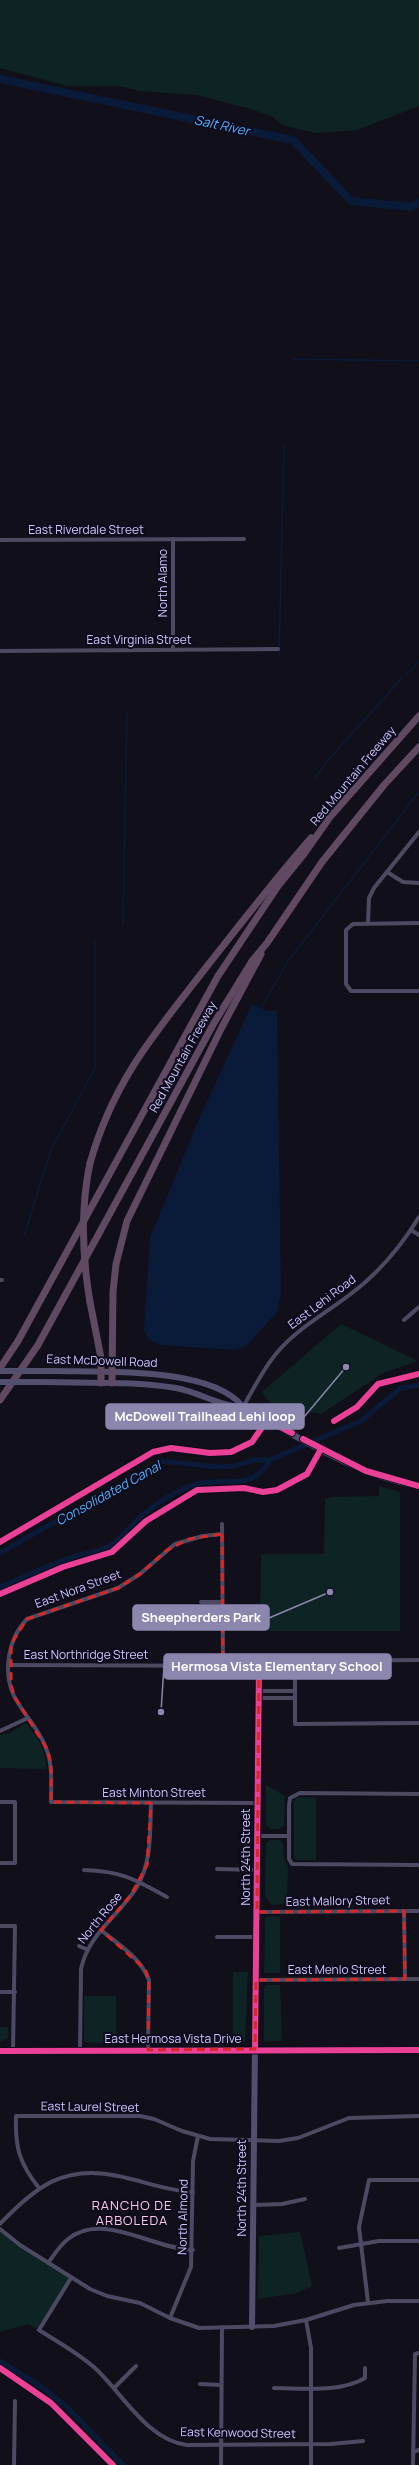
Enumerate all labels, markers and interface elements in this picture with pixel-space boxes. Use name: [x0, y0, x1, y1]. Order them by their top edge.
water label: Salt River: [193, 110, 253, 140]
street label: East Riverdale Street: [28, 521, 144, 538]
street label: North Alamo: [154, 549, 171, 617]
street label: East Virginia Street: [86, 631, 192, 648]
street label: Red Mountain Freeway: [306, 722, 400, 829]
street label: Red Mountain Freeway: [145, 997, 221, 1115]
street label: East Lehi Road: [284, 1270, 359, 1333]
street label: East McDowell Road: [46, 1350, 158, 1371]
callout: McDowell Trailhead Lehi loop: [106, 1404, 304, 1429]
text: McDowell Trailhead Lehi loop: [114, 1407, 296, 1425]
water label: Consolidated Canal: [52, 1456, 165, 1529]
street label: East Nora Street: [32, 1565, 124, 1612]
callout: Sheepherders Park: [133, 1605, 269, 1630]
text: Sheepherders Park: [141, 1608, 262, 1626]
street label: East Northridge Street: [24, 1646, 148, 1663]
callout: Hermosa Vista Elementary School: [164, 1654, 391, 1679]
text: Hermosa Vista Elementary School: [171, 1657, 383, 1675]
street label: East Minton Street: [102, 1784, 206, 1801]
street label: North 24th Street: [237, 1808, 254, 1906]
street label: North Rose: [74, 1888, 126, 1947]
street label: East Mallory Street: [286, 1891, 391, 1910]
street label: East Menlo Street: [288, 1961, 386, 1978]
street label: East Hermosa Vista Drive: [104, 2030, 242, 2047]
street label: East Laurel Street: [41, 2097, 140, 2116]
street label: North 24th Street: [233, 2139, 250, 2237]
street label: North Almond: [173, 2179, 192, 2255]
district label: RANCHO DE ARBOLEDA: [92, 2196, 172, 2229]
street label: East Kenwood Street: [180, 2423, 296, 2442]

